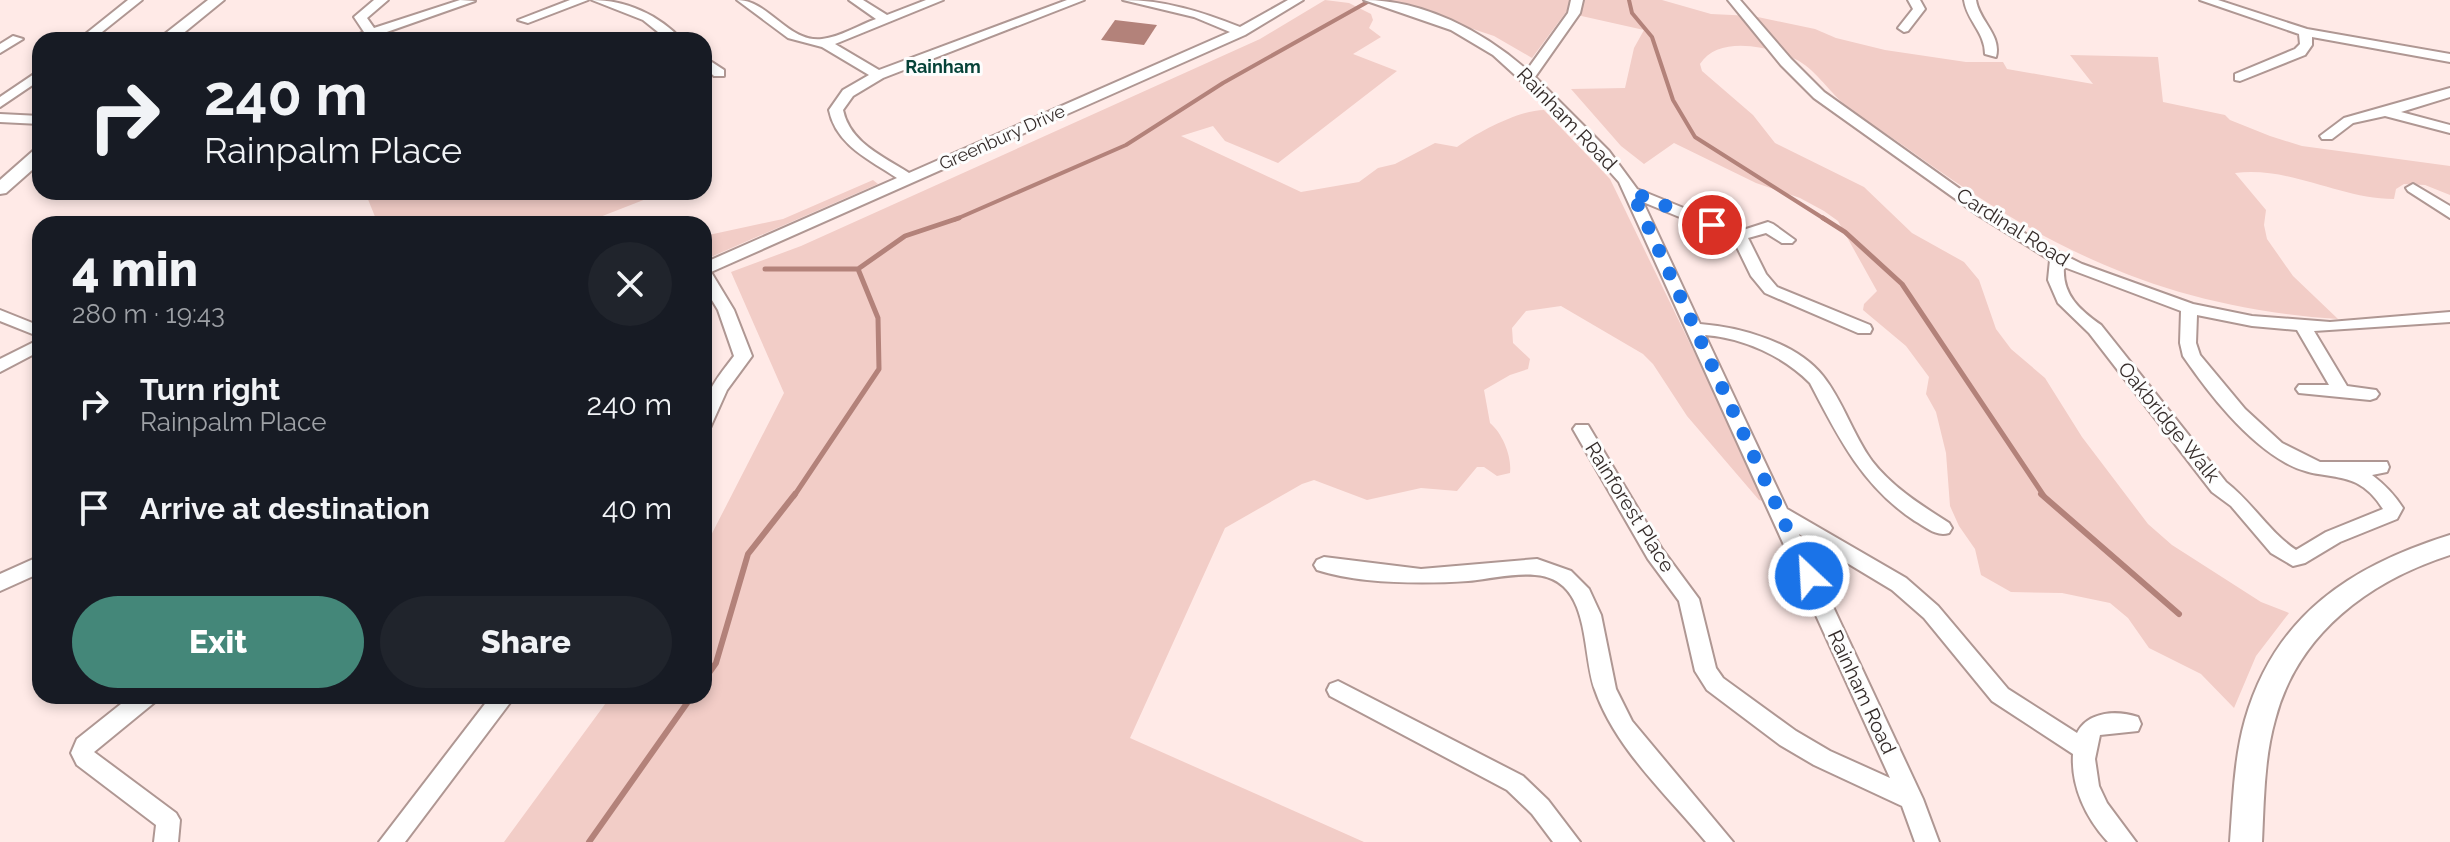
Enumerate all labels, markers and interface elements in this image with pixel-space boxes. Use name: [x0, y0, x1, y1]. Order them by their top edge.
district label: Rainham: [905, 56, 981, 77]
text: 240 m: [204, 62, 368, 128]
street label: Rainham Road: [1512, 63, 1622, 175]
icon: right: [72, 64, 176, 168]
street label: Greenbury Drive: [936, 100, 1069, 174]
text: Rainpalm Place: [204, 129, 462, 171]
street label: Cardinal Road: [1952, 183, 2074, 271]
pin: [1678, 191, 1746, 259]
icon: arrive: [1690, 203, 1734, 247]
text: 4 min: [72, 241, 198, 297]
button: close: [588, 242, 672, 326]
text: 280 m · 19:43: [72, 299, 225, 329]
street label: Oakbridge Walk: [2113, 357, 2225, 487]
text: Turn right: [140, 372, 280, 407]
icon: right: [72, 382, 116, 426]
text: 240 m: [586, 387, 672, 422]
text: Rainpalm Place: [140, 407, 326, 437]
street label: Rainforest Place: [1580, 437, 1680, 577]
icon: arrive: [72, 486, 116, 530]
text: Arrive at destination: [140, 491, 430, 526]
text: 40 m: [602, 491, 672, 526]
position arrow: [1767, 534, 1851, 618]
button: Exit: [72, 596, 364, 688]
button: Share: [380, 596, 672, 688]
street label: Rainham Road: [1823, 626, 1901, 758]

